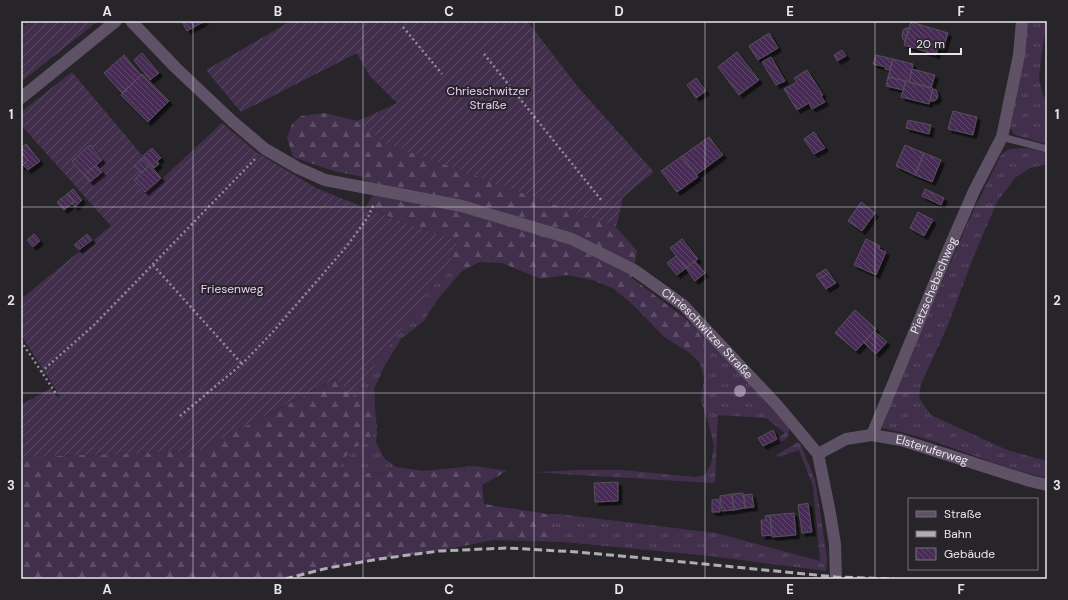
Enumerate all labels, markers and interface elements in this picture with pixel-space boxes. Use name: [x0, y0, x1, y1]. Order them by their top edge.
text: A: [102, 3, 112, 20]
text: B: [274, 3, 282, 20]
text: C: [444, 3, 454, 20]
text: D: [614, 3, 624, 20]
text: E: [786, 3, 794, 20]
text: F: [957, 3, 965, 20]
scale bar: [910, 30, 961, 56]
text: 20 m: [916, 36, 945, 52]
park label: Chrieschwitzer Straße: [447, 83, 530, 113]
text: 1: [9, 106, 13, 123]
text: 1: [1055, 106, 1059, 123]
street label: Pietzschebachweg: [907, 234, 961, 336]
park label: Friesenweg: [201, 281, 264, 297]
street label: Chrieschwitzer Straße: [658, 284, 757, 383]
text: 2: [7, 292, 15, 309]
text: 2: [1053, 292, 1061, 309]
street label: Elsteruferweg: [894, 431, 971, 469]
text: 3: [7, 477, 15, 494]
text: 3: [1053, 477, 1061, 494]
legend: [908, 498, 1038, 570]
text: Straße: [944, 506, 981, 522]
text: Bahn: [944, 526, 972, 542]
text: Gebäude: [944, 546, 995, 562]
text: A: [102, 581, 112, 598]
text: B: [274, 581, 282, 598]
text: C: [444, 581, 454, 598]
text: D: [614, 581, 624, 598]
text: E: [786, 581, 794, 598]
text: F: [957, 581, 965, 598]

